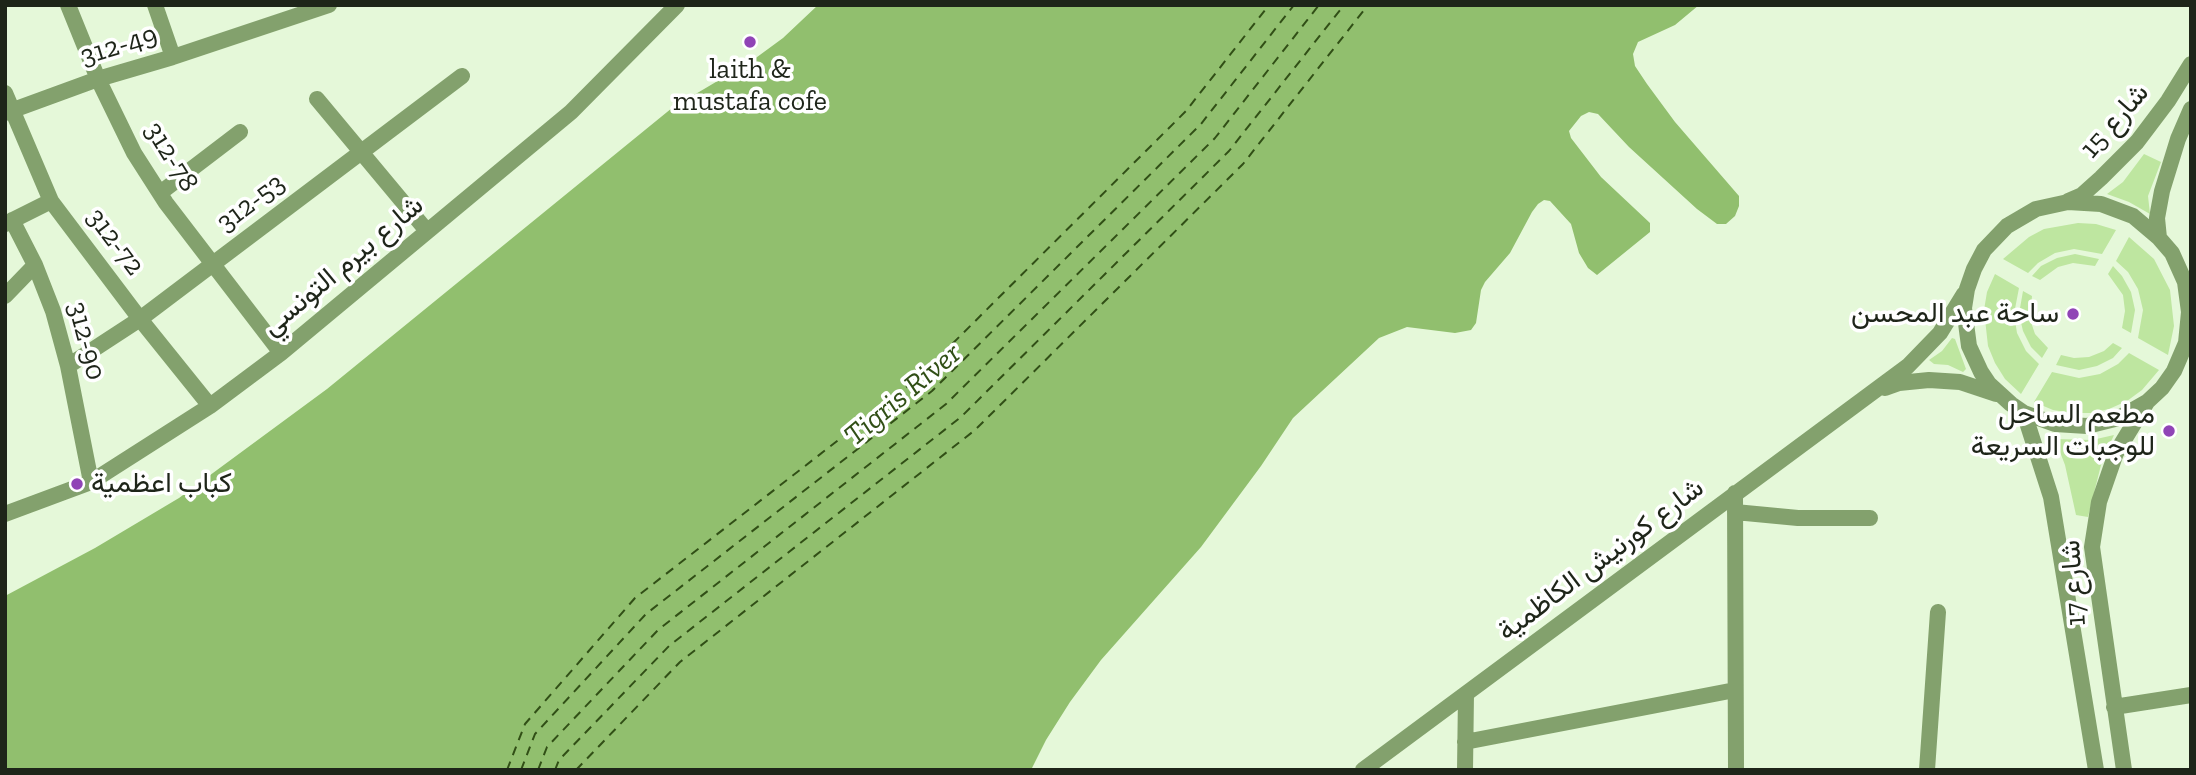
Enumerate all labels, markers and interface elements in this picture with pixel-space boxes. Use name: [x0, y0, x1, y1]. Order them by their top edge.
street label: 312-49: [77, 18, 161, 74]
marker: laith & mustafa cofe: [742, 34, 758, 50]
place label: laith & mustafa cofe: [673, 53, 827, 119]
street label: شارع 15: [2074, 77, 2156, 165]
street label: 312-78: [137, 116, 205, 198]
street label: 312-53: [210, 167, 292, 239]
street label: شارع بيرم التونسي: [255, 189, 431, 343]
street label: 312-72: [79, 202, 151, 282]
place label: ساحة عبد المحسن: [1851, 297, 2059, 331]
street label: 312-90: [59, 298, 113, 384]
marker: ساحة عبد المحسن: [2065, 306, 2081, 322]
water label: Tigris River: [837, 336, 969, 454]
place label: مطعم الساحل للوجبات السريعة: [1971, 398, 2155, 464]
marker: مطعم الساحل للوجبات السريعة: [2161, 423, 2177, 439]
place label: كباب اعظمية: [91, 467, 232, 501]
street label: شارع كورنيش الكاظمية: [1491, 472, 1711, 648]
marker: كباب اعظمية: [69, 476, 85, 492]
street label: شارع 17: [2054, 539, 2094, 627]

